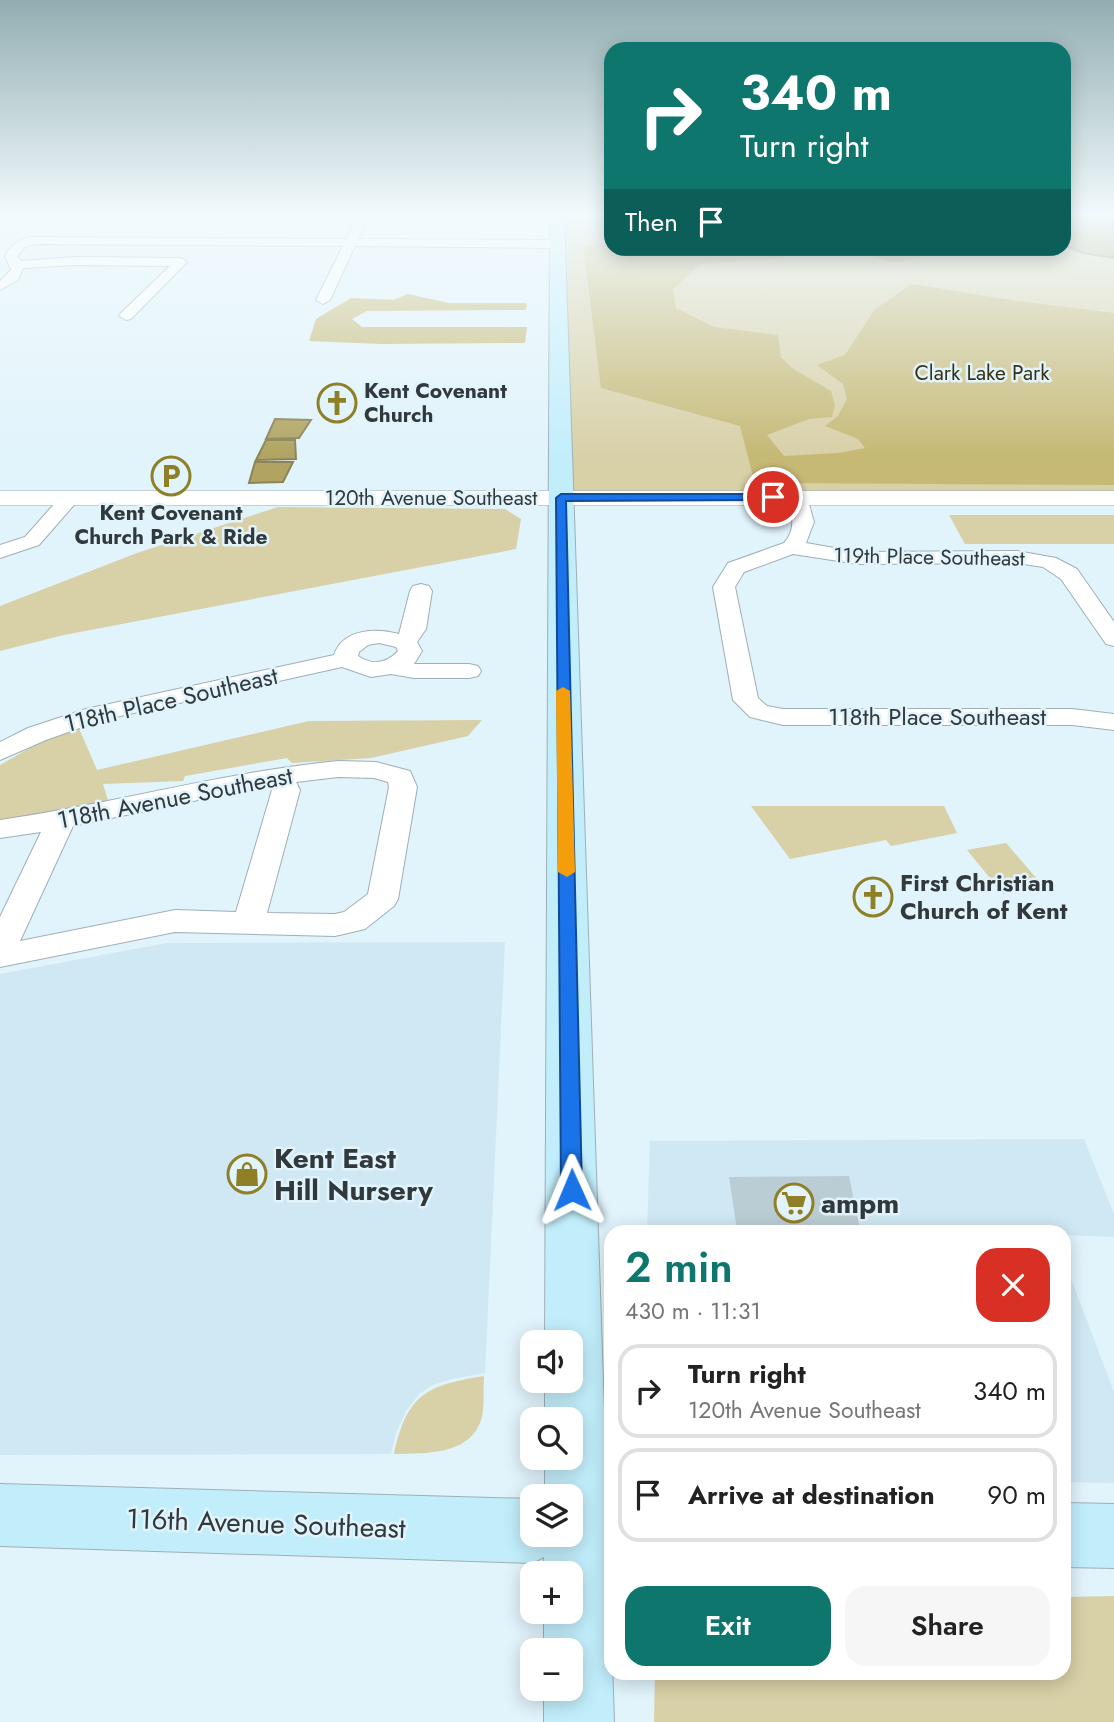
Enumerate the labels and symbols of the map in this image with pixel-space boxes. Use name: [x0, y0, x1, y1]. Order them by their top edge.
park label: Clark Lake Park: [914, 358, 1050, 388]
place label: Kent Covenant Church: [364, 376, 507, 430]
church icon: Kent Covenant Church: [316, 382, 358, 424]
parking icon: Kent Covenant Church Park & Ride: [150, 455, 192, 497]
pin: [743, 467, 803, 527]
street label: 120th Avenue Southeast: [325, 483, 537, 513]
place label: Kent Covenant Church Park & Ride: [75, 498, 267, 552]
street label: 119th Place Southeast: [833, 540, 1025, 574]
street label: 118th Place Southeast: [61, 658, 281, 741]
street label: 118th Place Southeast: [828, 699, 1046, 734]
street label: 118th Avenue Southeast: [54, 758, 296, 837]
place label: First Christian Church of Kent: [900, 865, 1068, 928]
church icon: First Christian Church of Kent: [852, 876, 894, 918]
place label: Kent East Hill Nursery: [274, 1138, 433, 1211]
shop icon: Kent East Hill Nursery: [226, 1153, 268, 1195]
position arrow: [535, 1153, 609, 1227]
supermarket icon: ampm: [773, 1182, 815, 1224]
place label: ampm: [821, 1183, 899, 1224]
street label: 116th Avenue Southeast: [126, 1498, 407, 1549]

